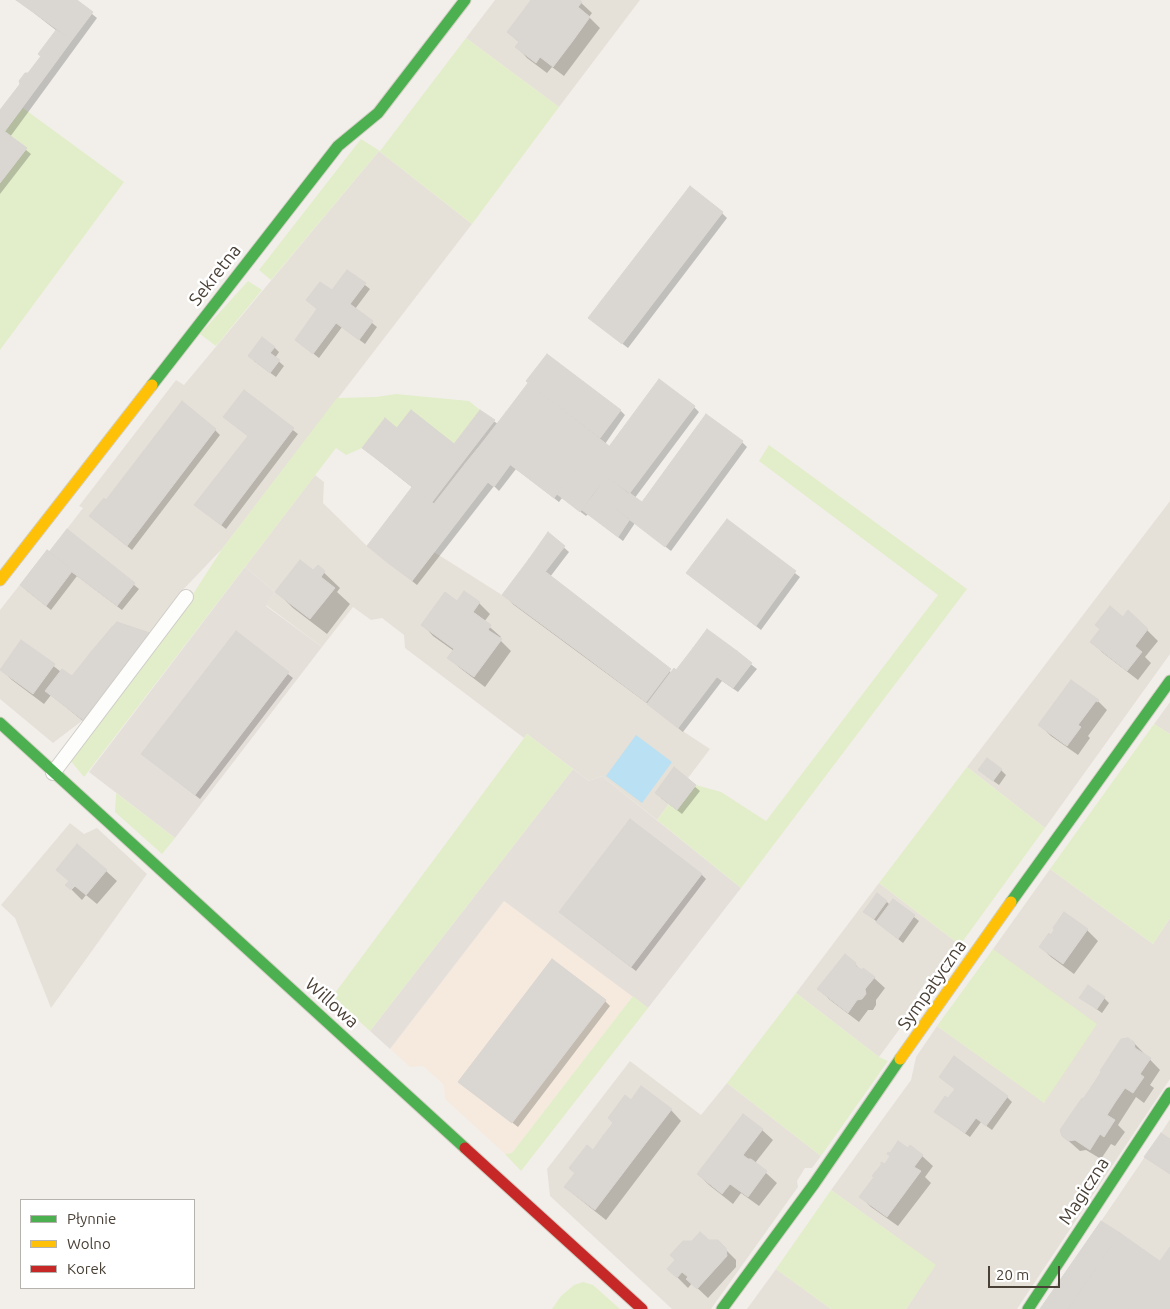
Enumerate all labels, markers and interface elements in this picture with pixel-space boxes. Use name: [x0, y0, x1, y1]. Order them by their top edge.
street label: Sekretna: [184, 240, 246, 310]
street label: Sympatyczna: [893, 936, 971, 1034]
street label: Willowa: [301, 973, 363, 1033]
street label: Magiczna: [1054, 1153, 1114, 1229]
legend: [20, 1199, 195, 1289]
text: Płynnie: [67, 1210, 116, 1227]
text: Wolno: [67, 1235, 111, 1252]
scale bar: [990, 1256, 1062, 1288]
text: Korek: [67, 1260, 106, 1277]
text: 20 m: [996, 1266, 1029, 1283]

